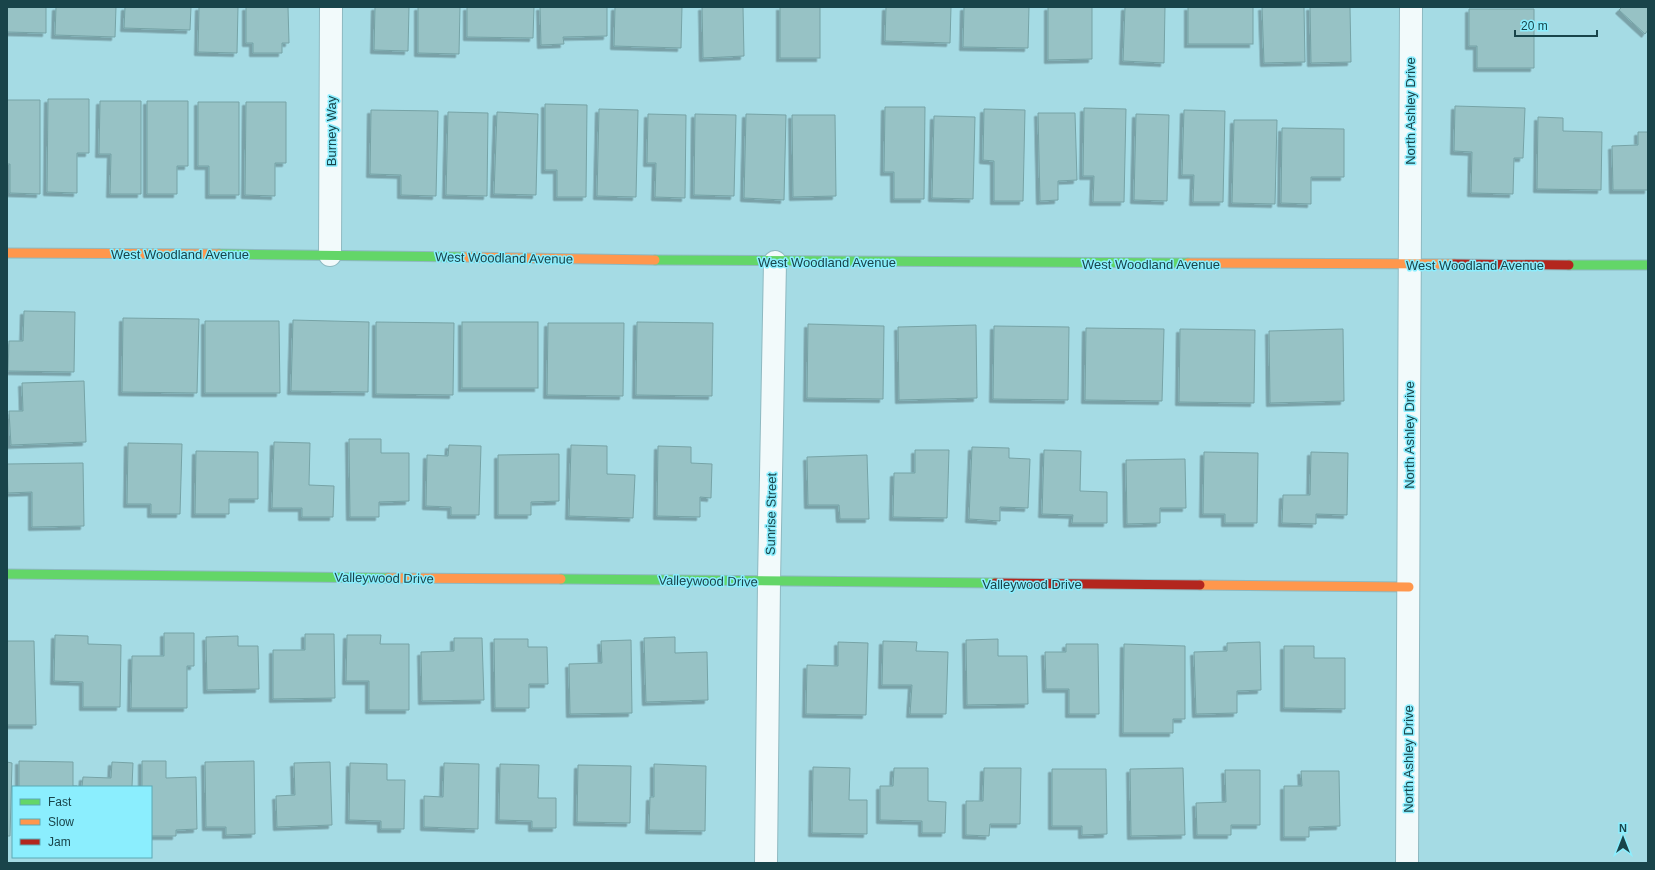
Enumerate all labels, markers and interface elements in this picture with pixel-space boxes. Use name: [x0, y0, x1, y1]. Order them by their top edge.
scale bar: [1515, 12, 1597, 38]
text: 20 m: [1521, 19, 1548, 33]
street label: North Ashley Drive: [1403, 57, 1418, 165]
street label: Burney Way: [324, 95, 339, 166]
street label: West Woodland Avenue: [111, 247, 249, 262]
street label: West Woodland Avenue: [435, 249, 573, 267]
street label: West Woodland Avenue: [758, 255, 896, 270]
street label: West Woodland Avenue: [1082, 257, 1220, 272]
street label: West Woodland Avenue: [1406, 258, 1544, 273]
street label: North Ashley Drive: [1402, 381, 1417, 489]
street label: Sunrise Street: [763, 472, 779, 555]
street label: Valleywood Drive: [334, 570, 434, 586]
street label: Valleywood Drive: [658, 573, 758, 589]
street label: Valleywood Drive: [982, 577, 1082, 592]
street label: North Ashley Drive: [1401, 705, 1416, 813]
legend: [12, 786, 152, 858]
text: Fast: [48, 795, 72, 809]
text: Slow: [48, 815, 74, 829]
north arrow: [1603, 818, 1643, 858]
text: N: [1619, 822, 1627, 834]
text: Jam: [48, 835, 71, 849]

